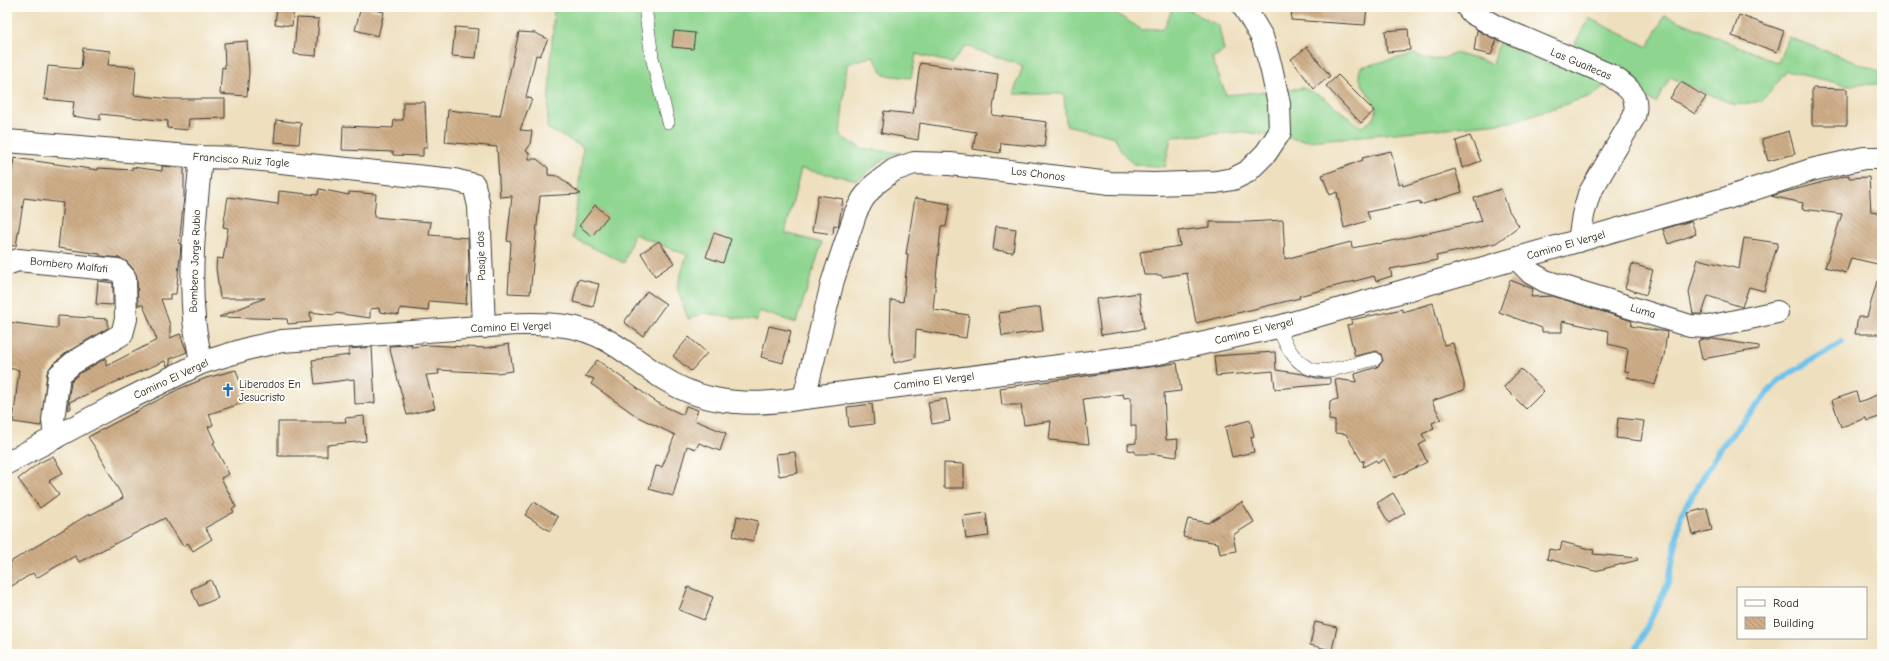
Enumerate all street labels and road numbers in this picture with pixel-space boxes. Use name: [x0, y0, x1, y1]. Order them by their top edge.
street label: Las Guaitecas: [1549, 45, 1614, 83]
street label: Francisco Ruiz Tagle: [192, 150, 290, 170]
street label: Los Chonos: [1010, 164, 1066, 184]
street label: Bombero Jorge Rubio: [187, 209, 203, 313]
street label: Camino El Vergel: [1525, 228, 1607, 262]
street label: Pasaje dos: [474, 231, 488, 281]
street label: Bombero Malfati: [29, 254, 109, 276]
street label: Luma: [1629, 301, 1657, 321]
street label: Camino El Vergel: [1213, 315, 1295, 347]
street label: Camino El Vergel: [470, 319, 552, 335]
street label: Camino El Vergel: [132, 356, 210, 402]
street label: Camino El Vergel: [893, 370, 975, 392]

